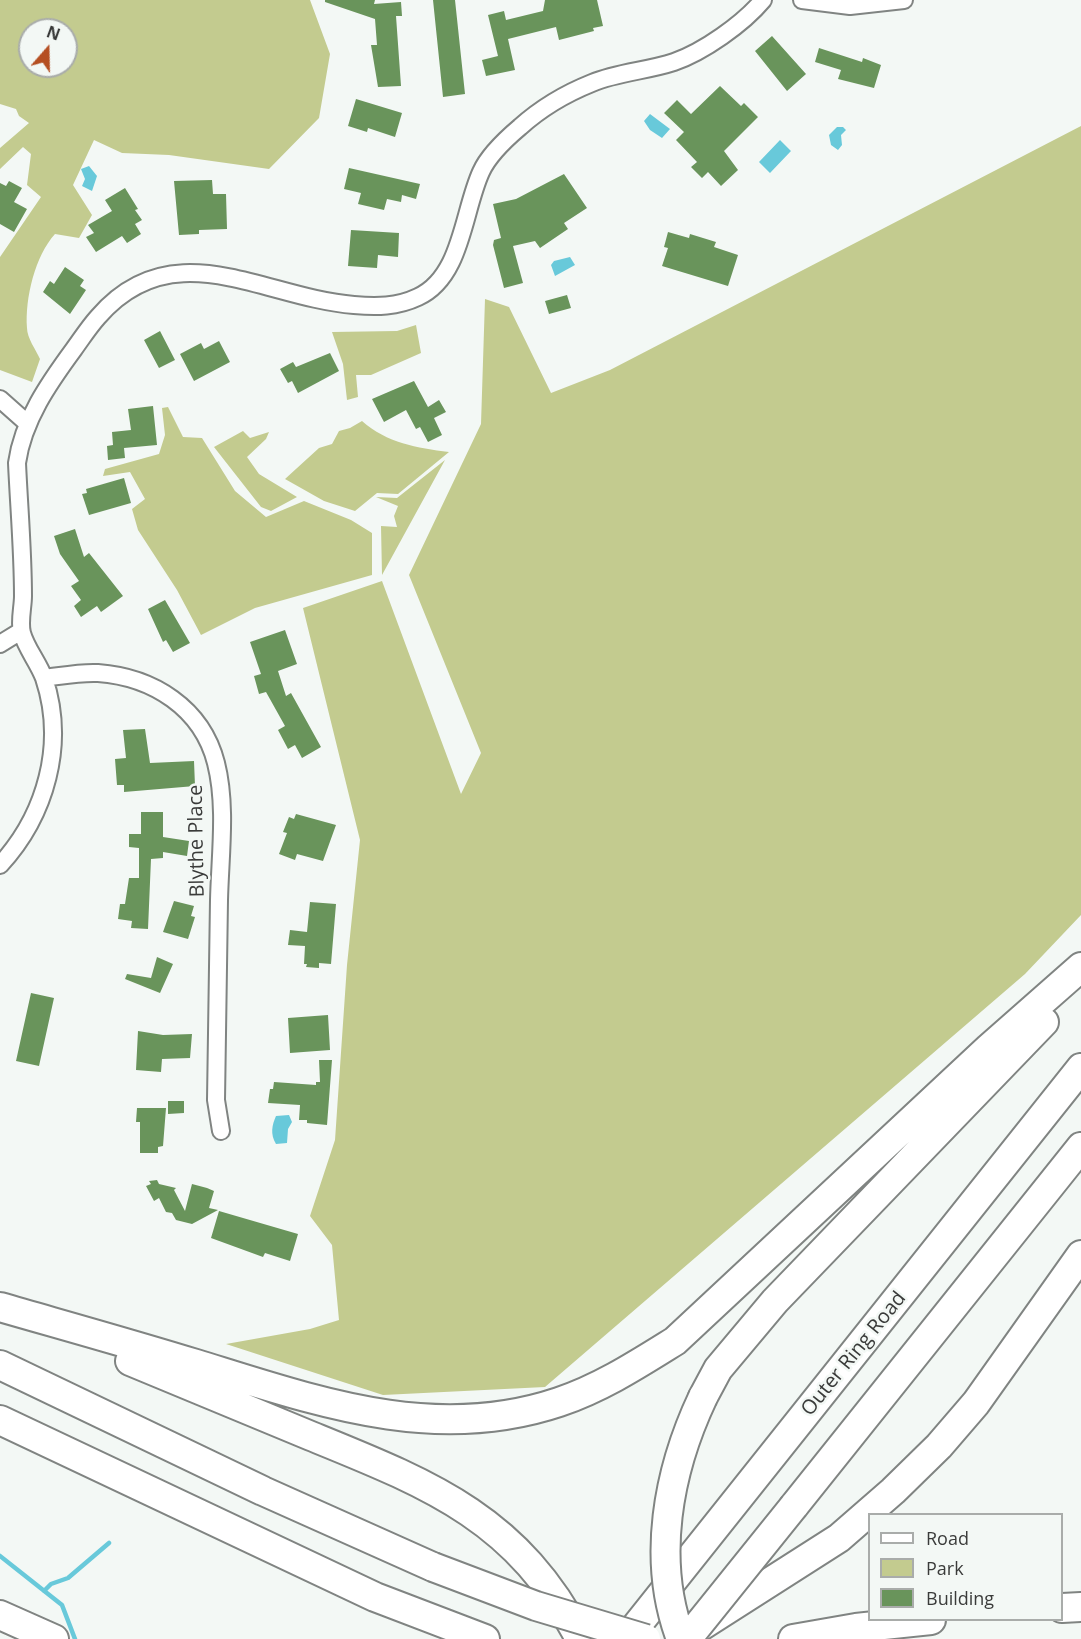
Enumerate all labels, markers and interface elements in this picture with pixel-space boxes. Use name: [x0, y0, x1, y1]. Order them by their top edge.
north arrow: [18, 18, 78, 78]
text: N: [44, 20, 63, 46]
street label: Blythe Place: [184, 784, 210, 898]
street label: Outer Ring Road: [797, 1287, 911, 1421]
legend: [868, 1513, 1063, 1621]
text: Road: [926, 1526, 969, 1550]
text: Park: [926, 1556, 964, 1580]
text: Building: [926, 1586, 994, 1610]

